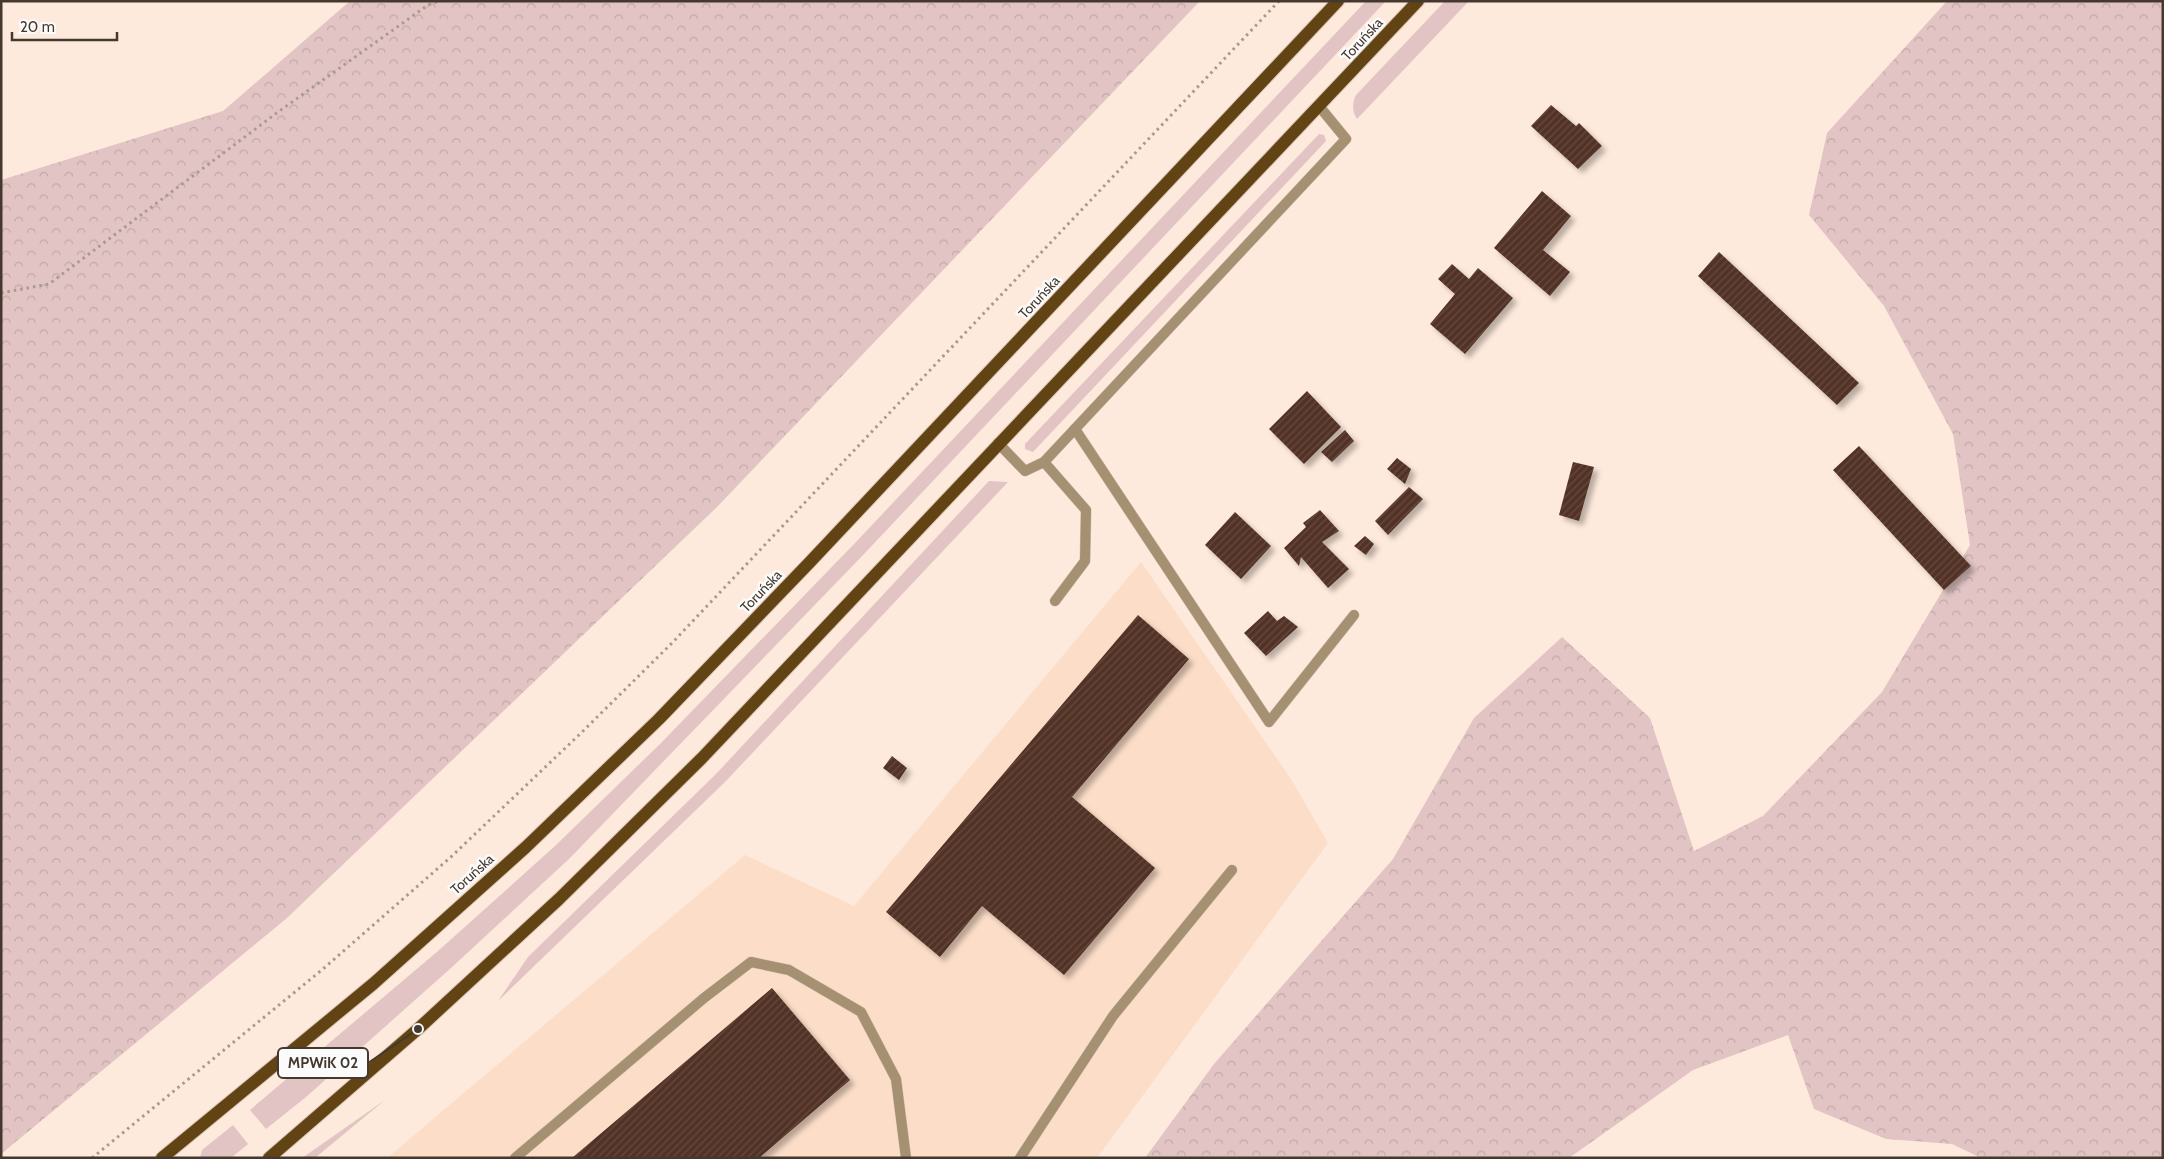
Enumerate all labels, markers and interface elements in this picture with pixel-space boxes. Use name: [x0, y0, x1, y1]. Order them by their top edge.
scale bar: [12, 10, 118, 42]
street label: Toruńska: [1338, 14, 1387, 64]
text: 20 m: [20, 18, 55, 36]
street label: Toruńska: [1015, 272, 1064, 322]
street label: Toruńska: [736, 566, 786, 616]
street label: Toruńska: [447, 850, 498, 898]
callout: MPWiK 02: [278, 1048, 368, 1078]
text: MPWiK 02: [288, 1054, 358, 1072]

